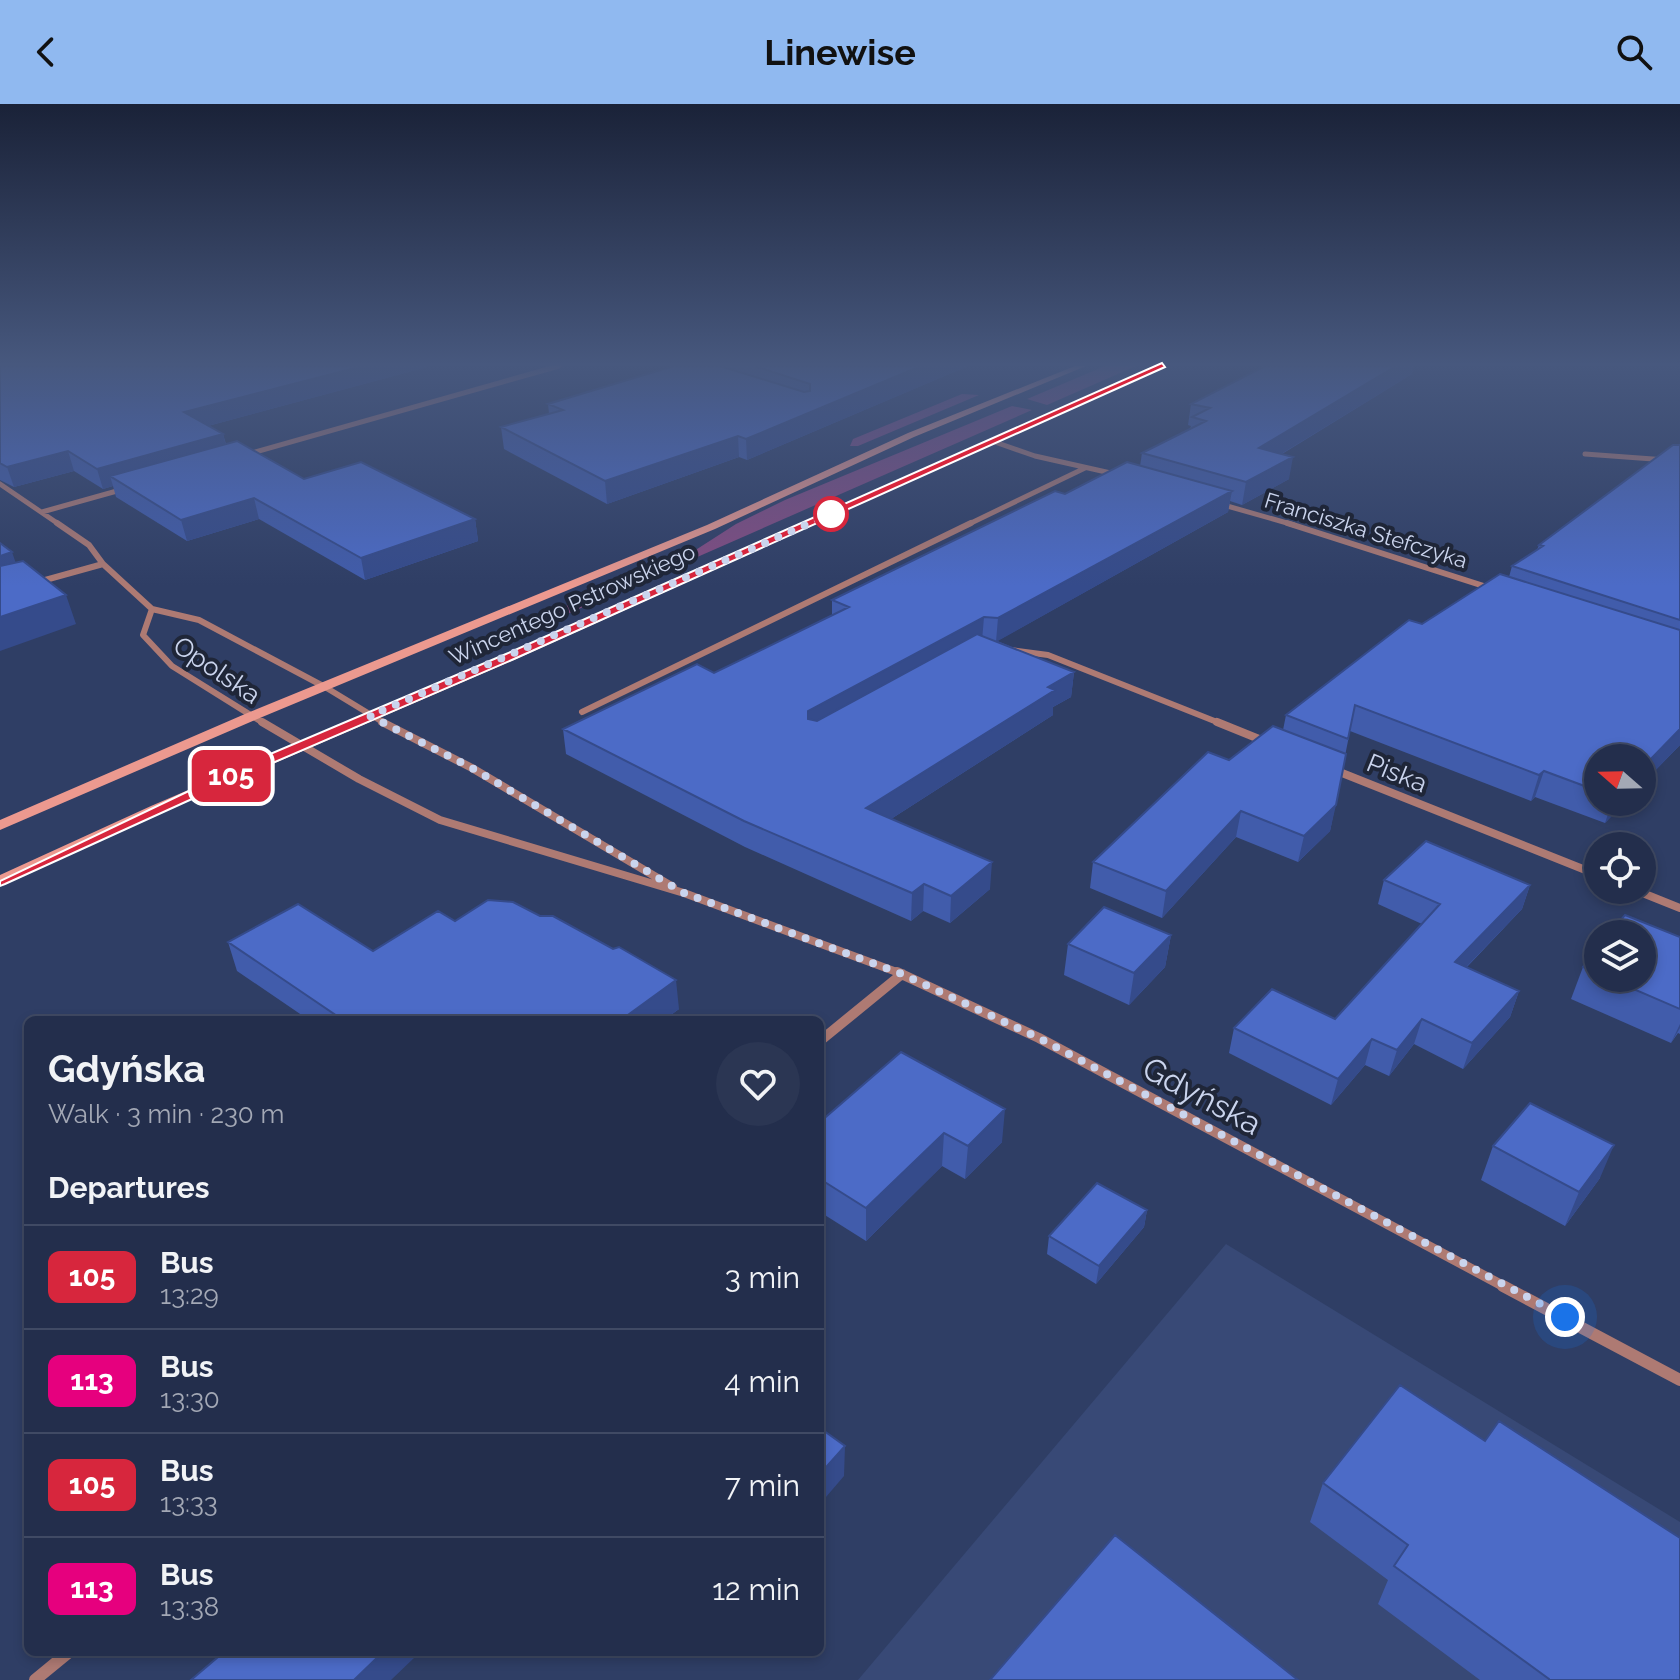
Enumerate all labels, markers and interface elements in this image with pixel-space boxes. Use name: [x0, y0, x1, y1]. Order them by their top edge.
icon: back: [24, 30, 68, 74]
icon: search: [1612, 30, 1656, 74]
text: Linewise: [764, 31, 916, 73]
street label: Franciszka Stefczyka: [1261, 487, 1471, 573]
unlabelled marker: [814, 497, 848, 531]
street label: Wincentego Pstrowskiego: [445, 538, 699, 670]
street label: Opolska: [168, 630, 266, 710]
north arrow: [1584, 744, 1656, 816]
map controls: [1584, 744, 1656, 992]
street label: Piska: [1363, 747, 1431, 799]
line badge: 105: [185, 750, 277, 802]
text: 105: [208, 759, 254, 792]
button: locate: [1584, 832, 1656, 904]
button: layers: [1584, 920, 1656, 992]
button: heart: [716, 1042, 800, 1126]
text: Gdyńska: [48, 1046, 205, 1091]
street label: Gdyńska: [1137, 1049, 1268, 1142]
text: Walk · 3 min · 230 m: [48, 1099, 284, 1129]
text: Departures: [48, 1170, 210, 1205]
text: Bus: [160, 1245, 214, 1280]
text: 105: [69, 1260, 115, 1293]
text: 3 min: [725, 1260, 800, 1295]
text: 13:29: [160, 1280, 219, 1310]
your location: [1545, 1297, 1585, 1337]
text: Bus: [160, 1349, 214, 1384]
text: 113: [70, 1364, 114, 1397]
text: 4 min: [724, 1364, 800, 1399]
text: 13:30: [160, 1384, 220, 1414]
text: Bus: [160, 1453, 214, 1488]
text: 105: [69, 1468, 115, 1501]
text: 7 min: [725, 1468, 800, 1503]
text: 13:33: [160, 1488, 218, 1518]
text: Bus: [160, 1557, 214, 1592]
text: 113: [70, 1572, 114, 1605]
text: 12 min: [712, 1572, 800, 1607]
text: 13:38: [160, 1592, 219, 1622]

